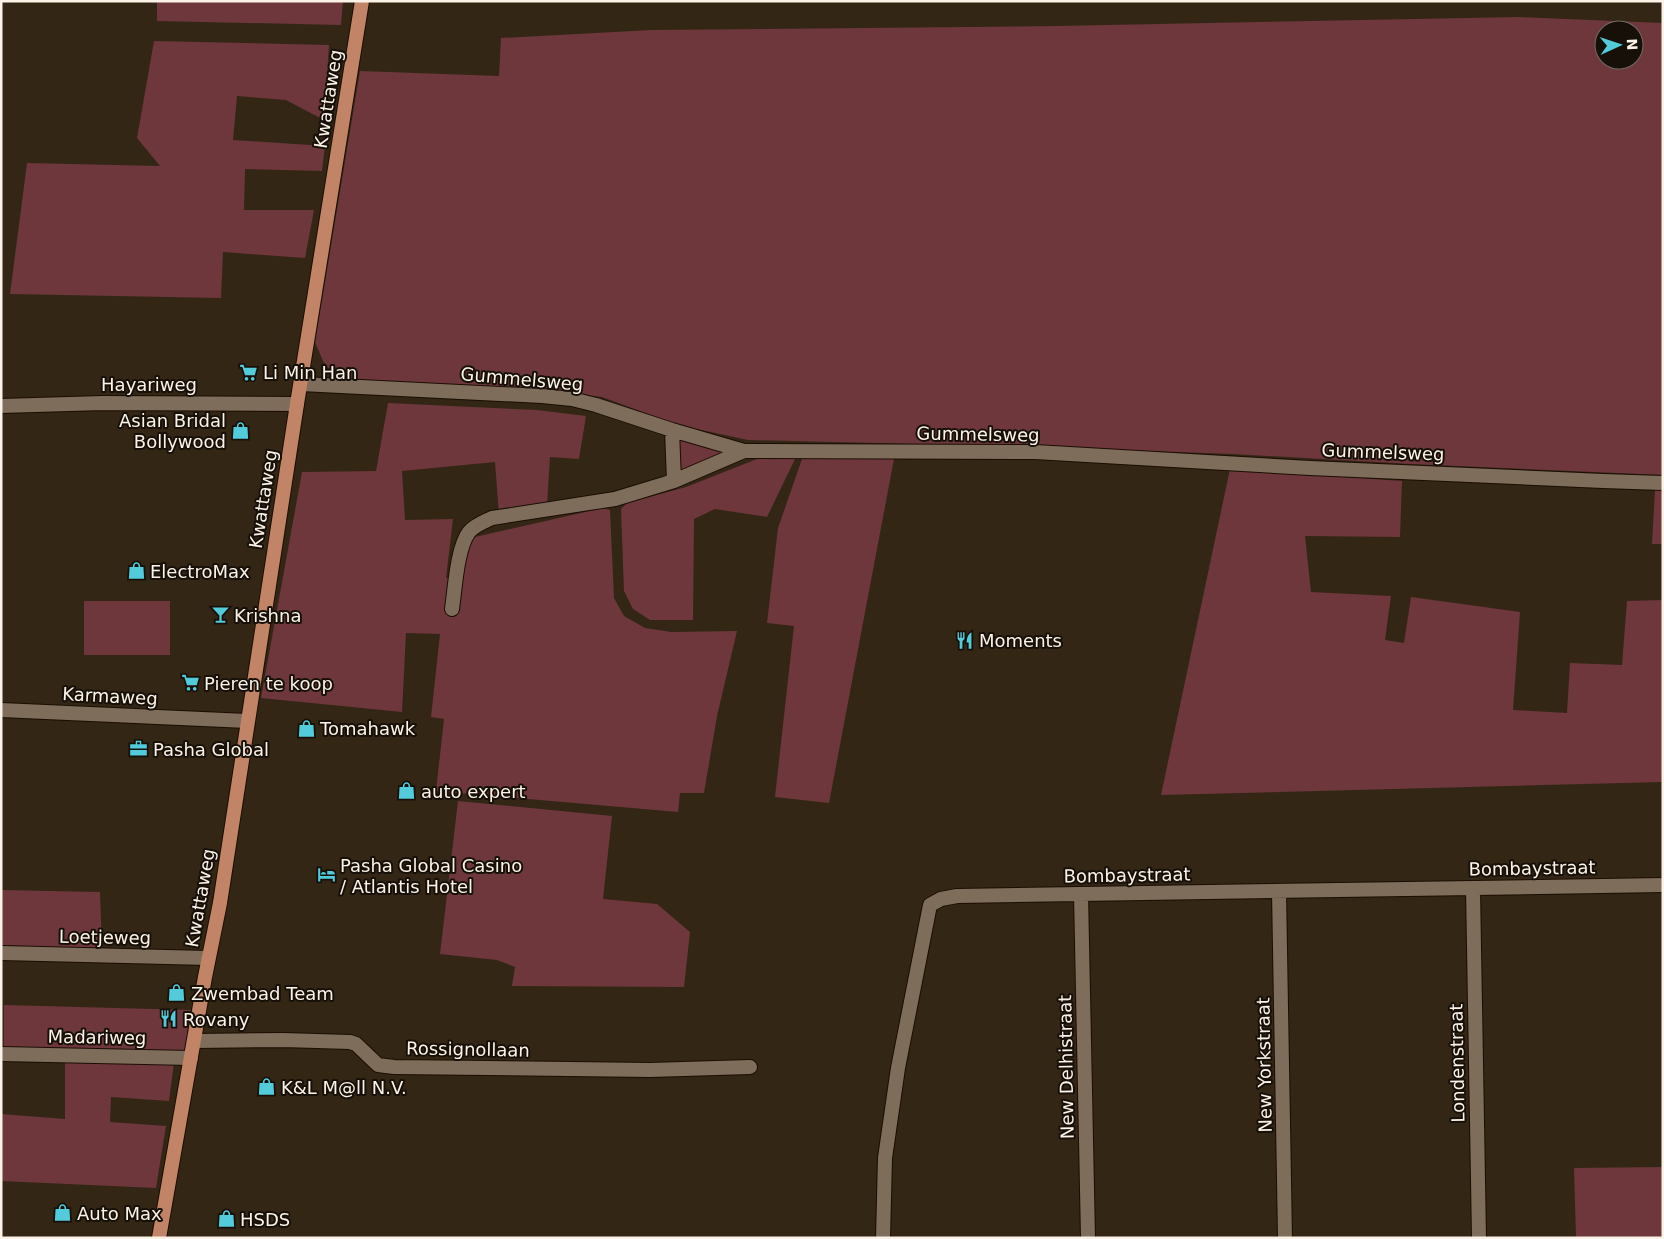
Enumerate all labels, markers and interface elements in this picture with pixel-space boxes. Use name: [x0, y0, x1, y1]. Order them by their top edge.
north arrow: [1594, 20, 1644, 70]
text: N: [1624, 38, 1640, 51]
street label: Kwattaweg: [310, 48, 346, 150]
supermarket icon: Li Min Han: [239, 362, 259, 382]
place label: Li Min Han: [263, 362, 357, 383]
street label: Gummelsweg: [460, 363, 584, 395]
street label: Hayariweg: [101, 374, 197, 395]
place label: Asian Bridal Bollywood: [119, 410, 226, 452]
shop icon: Asian Bridal Bollywood: [230, 420, 250, 440]
street label: Gummelsweg: [916, 422, 1040, 446]
street label: Gummelsweg: [1321, 439, 1445, 465]
street label: Kwattaweg: [245, 448, 281, 550]
shop icon: ElectroMax: [126, 561, 146, 581]
place label: ElectroMax: [150, 561, 250, 582]
bar icon: Krishna: [210, 605, 230, 625]
place label: Krishna: [234, 605, 301, 626]
restaurant icon: Moments: [955, 630, 975, 650]
place label: Moments: [979, 630, 1062, 651]
supermarket icon: Pieren te koop: [180, 673, 200, 693]
place label: Pieren te koop: [204, 673, 333, 694]
street label: Karmaweg: [62, 683, 158, 709]
shop icon: Tomahawk: [296, 718, 316, 738]
place label: Tomahawk: [319, 718, 416, 739]
office icon: Pasha Global: [129, 739, 149, 759]
place label: Pasha Global: [153, 739, 269, 760]
shop icon: auto expert: [397, 781, 417, 801]
place label: auto expert: [421, 781, 526, 802]
street label: Kwattaweg: [181, 847, 219, 949]
place label: Pasha Global Casino / Atlantis Hotel: [340, 855, 522, 897]
street label: Bombaystraat: [1468, 856, 1596, 880]
street label: Bombaystraat: [1063, 863, 1191, 887]
hotel icon: Pasha Global Casino / Atlantis Hotel: [316, 865, 336, 885]
street label: Loetjeweg: [59, 926, 151, 948]
shop icon: Zwembad Team: [167, 983, 187, 1003]
place label: Zwembad Team: [191, 983, 334, 1004]
street label: New Delhistraat: [1054, 995, 1078, 1139]
street label: New Yorkstraat: [1252, 997, 1276, 1133]
street label: Londenstraat: [1445, 1003, 1469, 1123]
restaurant icon: Rovany: [159, 1009, 179, 1029]
place label: Rovany: [183, 1009, 250, 1030]
street label: Madariweg: [48, 1026, 146, 1048]
street label: Rossignollaan: [406, 1037, 530, 1061]
shop icon: K&L M@ll N.V.: [257, 1077, 277, 1097]
place label: K&L M@ll N.V.: [281, 1077, 407, 1098]
shop icon: Auto Max: [53, 1203, 73, 1223]
place label: Auto Max: [77, 1203, 162, 1224]
shop icon: HSDS: [216, 1209, 236, 1229]
place label: HSDS: [240, 1209, 290, 1230]

